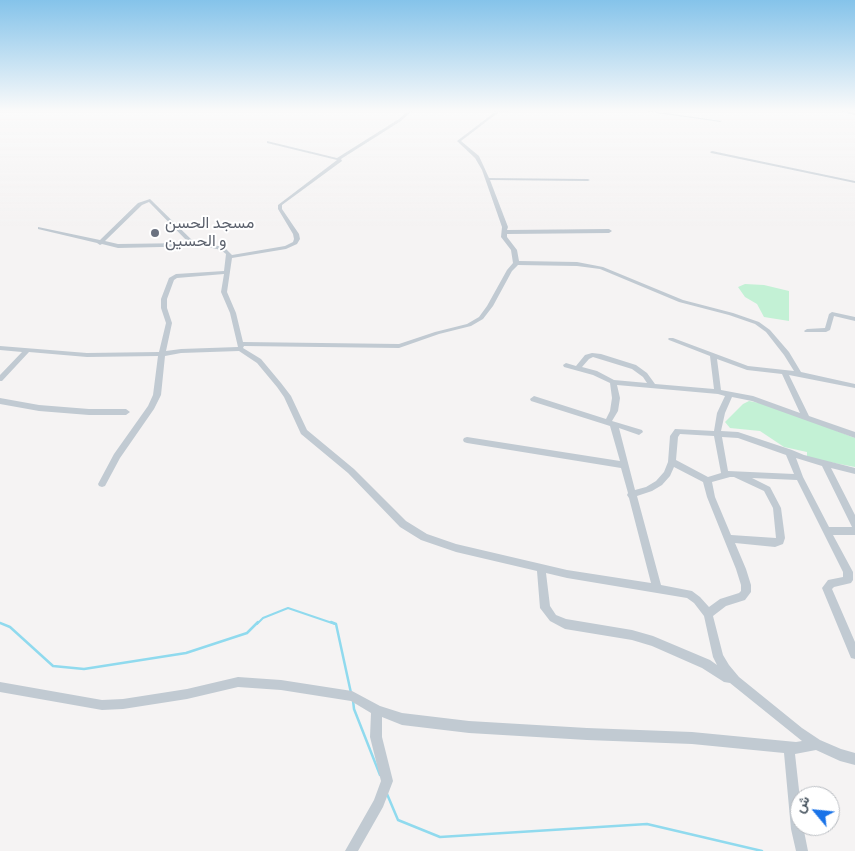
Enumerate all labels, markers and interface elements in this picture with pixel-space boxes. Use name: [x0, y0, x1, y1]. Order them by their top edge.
place label: مسجد الحسن و الحسين: [165, 214, 254, 252]
marker: مسجد الحسن و الحسين: [149, 227, 161, 239]
north arrow: [790, 786, 840, 836]
text: ش: [791, 793, 814, 816]

